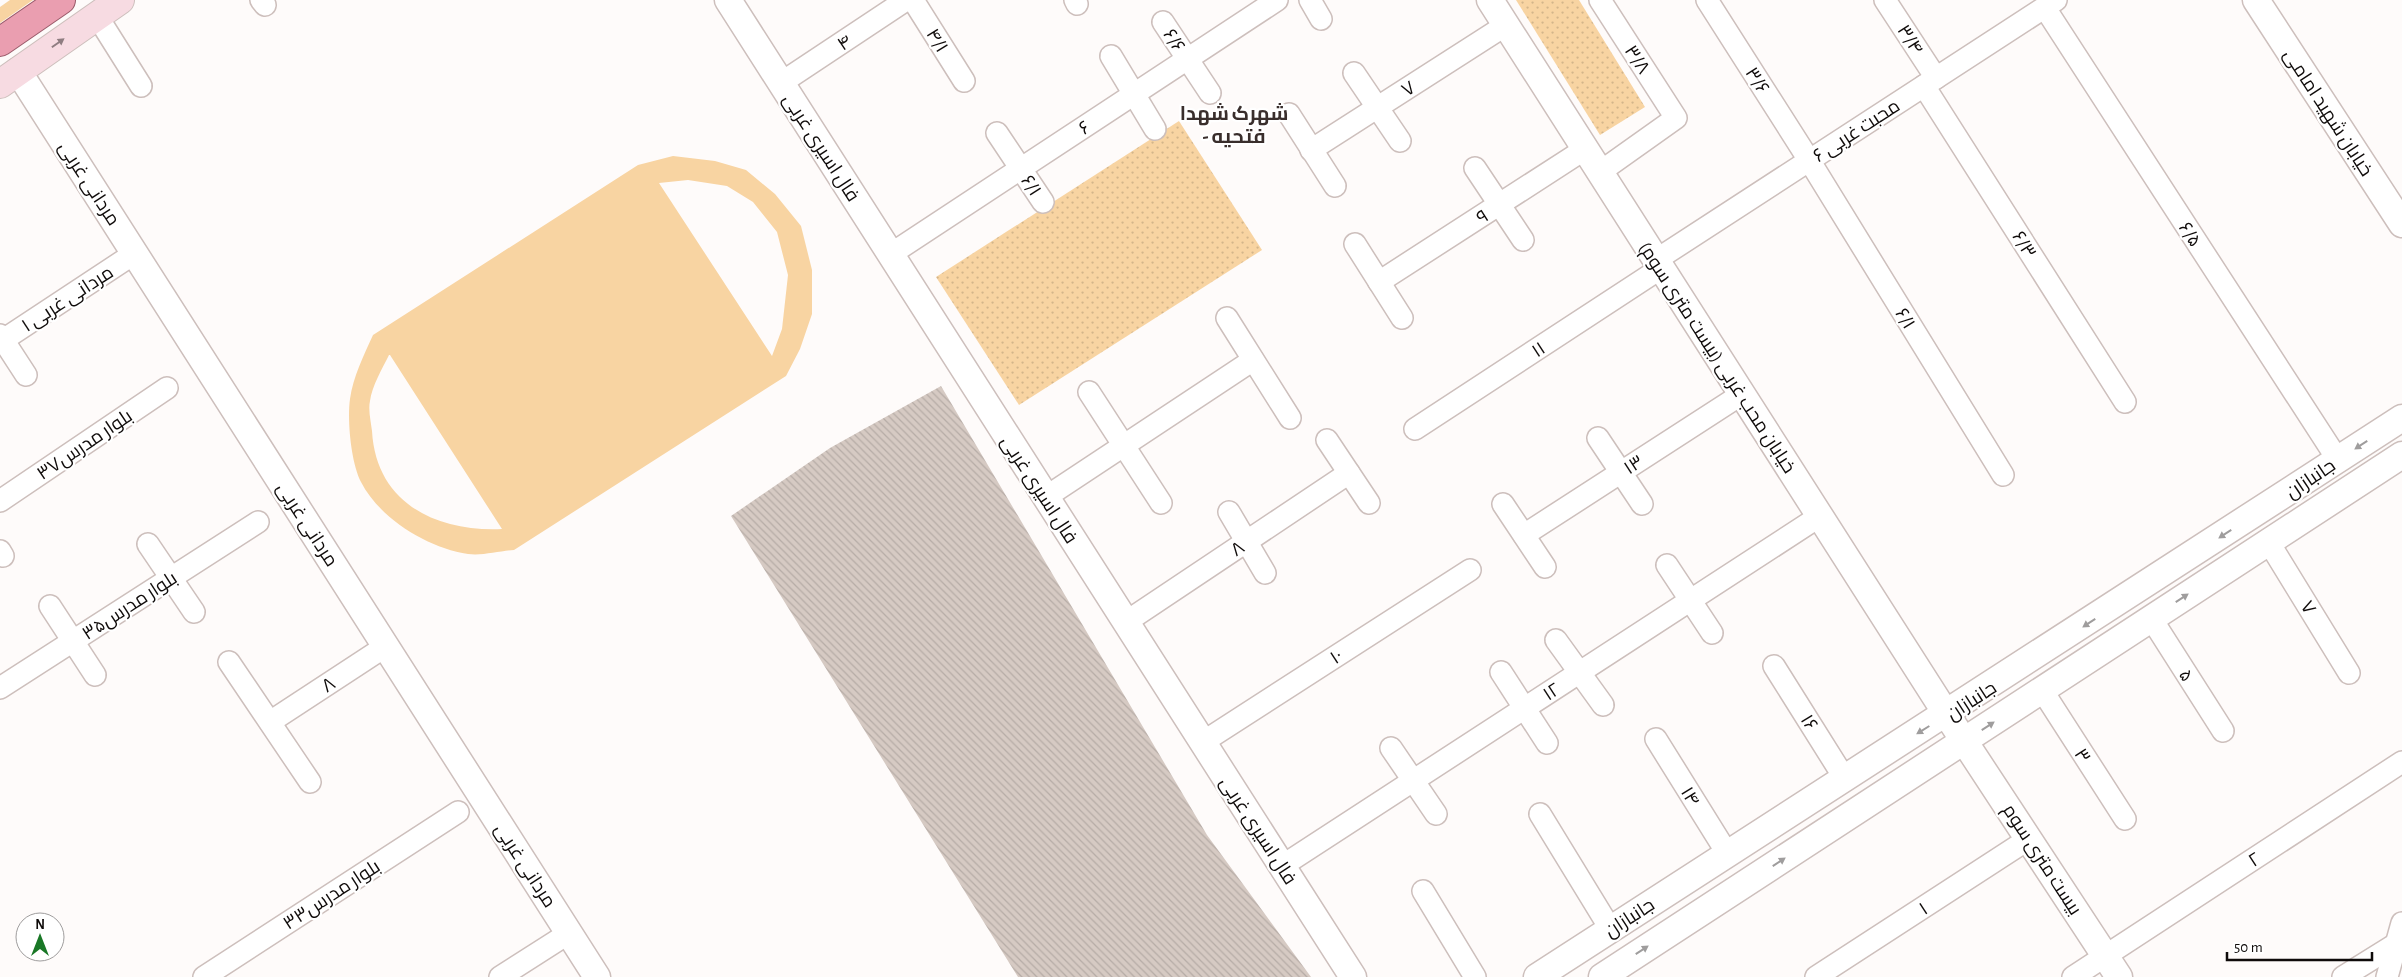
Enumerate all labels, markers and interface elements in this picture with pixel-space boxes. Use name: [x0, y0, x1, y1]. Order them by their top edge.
street label: ۳/۴: [1893, 22, 1926, 58]
street label: ۴/۱: [922, 26, 951, 56]
street label: ۶/۶: [1159, 26, 1188, 56]
street label: ۴: [834, 32, 855, 55]
one-way arrow: [51, 38, 65, 48]
street label: ۳/۸: [1621, 42, 1653, 78]
street label: خیابان شهید امامی: [2279, 45, 2377, 180]
street label: ۳/۶: [1741, 64, 1772, 97]
street label: ۷: [1399, 78, 1419, 100]
street label: فال اسیری غربی: [778, 91, 862, 206]
street label: محبت غربی ۶: [1810, 96, 1904, 167]
district label: شهرک شهدا - فتحیه: [1180, 103, 1288, 148]
street label: ۶: [1076, 118, 1094, 139]
street label: مردانی غربی: [54, 138, 123, 230]
street label: ۶/۱: [1017, 172, 1044, 200]
street label: ۹: [1474, 207, 1492, 228]
street label: ۶/۵: [2175, 219, 2204, 250]
street label: ۶/۳: [2008, 228, 2039, 261]
street label: خیابان محب غربی (بیست متری سوم): [1632, 239, 1799, 479]
street label: مردانی غربی ۱: [19, 263, 118, 337]
street label: ۶/۱: [1891, 305, 1918, 332]
street label: ۱۱: [1529, 339, 1549, 361]
street label: بلوار مدرس۳۷: [34, 407, 136, 485]
street label: فال اسیری غربی: [996, 433, 1080, 548]
one-way arrow: [2354, 440, 2368, 449]
street label: ۱۳: [1621, 452, 1647, 478]
street label: جانبازان: [2283, 456, 2340, 503]
street label: مردانی غربی: [272, 479, 341, 571]
one-way arrow: [2219, 529, 2232, 539]
street label: ۸: [1228, 538, 1248, 560]
street label: بلوار مدرس۳۵: [79, 569, 181, 645]
one-way arrow: [2176, 593, 2189, 602]
street label: ۷: [2297, 598, 2319, 618]
one-way arrow: [2082, 618, 2096, 627]
street label: ۱۰: [1327, 646, 1346, 668]
street label: ۵: [2175, 666, 2197, 685]
street label: ۸: [319, 674, 339, 696]
street label: جانبازان: [1944, 678, 2001, 725]
street label: ۱۲: [1540, 680, 1564, 705]
street label: ۱۶: [1797, 711, 1821, 734]
one-way arrow: [1982, 721, 1995, 731]
one-way arrow: [1917, 725, 1930, 734]
street label: ۳: [2070, 745, 2093, 766]
street label: فال اسیری غربی: [1215, 774, 1299, 889]
street label: ۱۴: [1677, 784, 1703, 810]
street label: بیست متری سوم: [1996, 801, 2085, 920]
street label: مردانی غربی: [490, 820, 559, 912]
street label: ۲: [2245, 850, 2264, 871]
street label: بلوار مدرس۳۳: [280, 857, 384, 934]
one-way arrow: [1772, 857, 1785, 867]
street label: جانبازان: [1602, 895, 1659, 942]
street label: ۱: [1916, 900, 1931, 919]
north arrow: [15, 912, 65, 962]
text: N: [35, 918, 45, 932]
scale bar: [2227, 930, 2372, 962]
text: 50 m: [2234, 940, 2263, 955]
one-way arrow: [1636, 946, 1649, 955]

